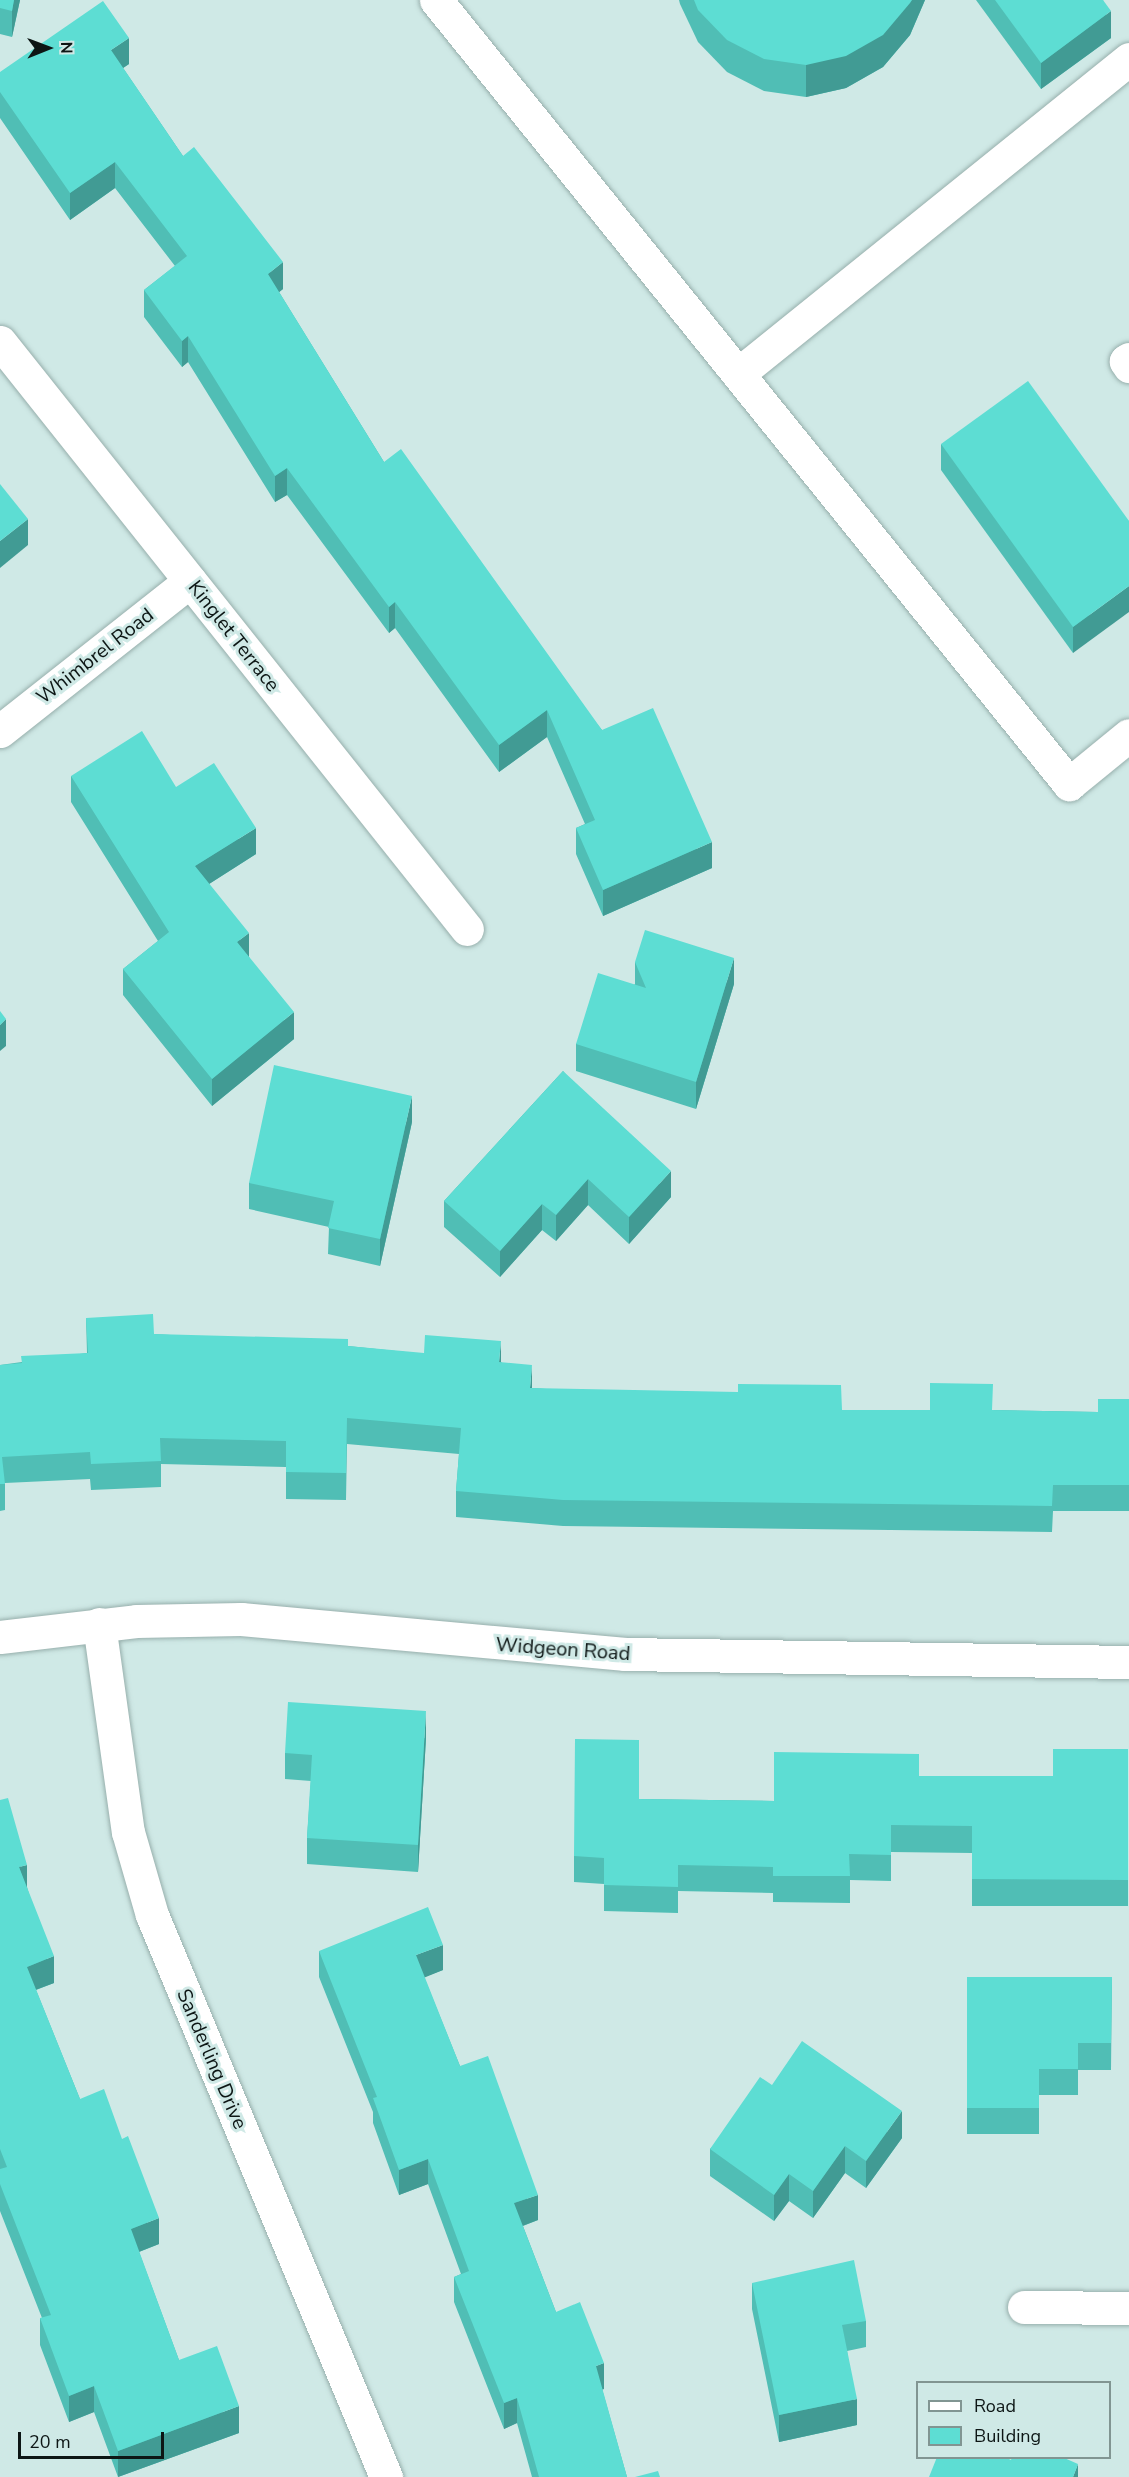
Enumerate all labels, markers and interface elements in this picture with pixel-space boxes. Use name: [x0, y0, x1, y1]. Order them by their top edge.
north arrow: [18, 18, 78, 78]
text: N: [55, 42, 77, 54]
street label: Kinglet Terrace: [183, 576, 285, 696]
street label: Whimbrel Road: [32, 603, 158, 709]
street label: Widgeon Road: [495, 1632, 631, 1666]
street label: Sanderling Drive: [172, 1985, 252, 2133]
legend: [916, 2381, 1111, 2459]
text: Road: [974, 2394, 1016, 2418]
scale bar: [21, 2420, 166, 2458]
text: Building: [974, 2424, 1041, 2448]
text: 20 m: [29, 2430, 71, 2454]

